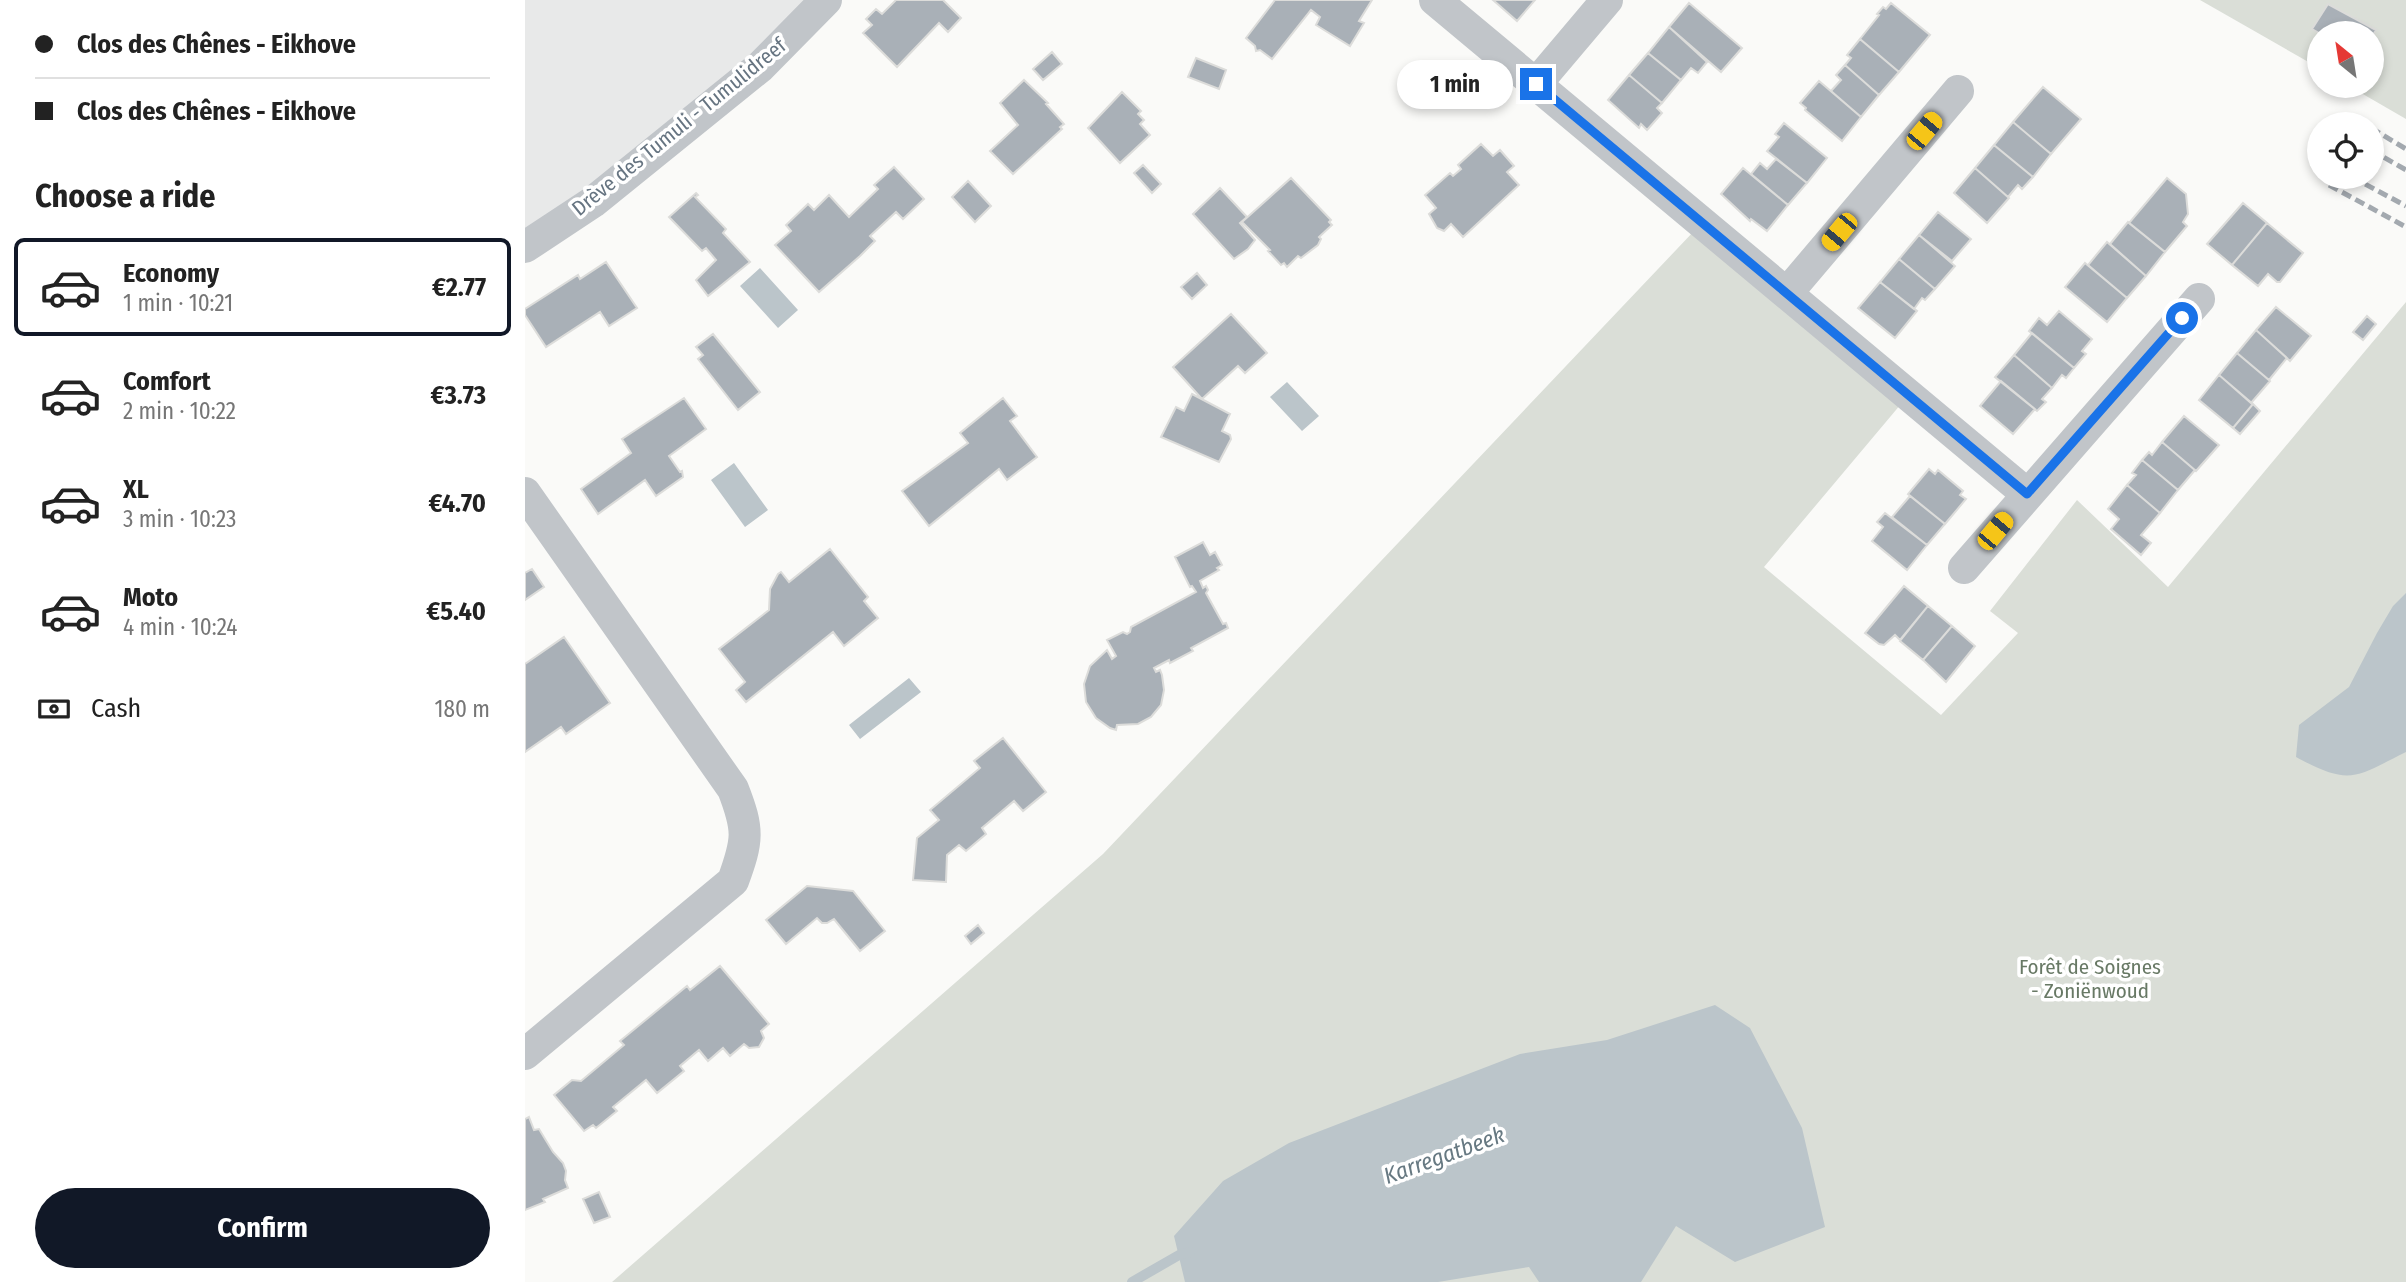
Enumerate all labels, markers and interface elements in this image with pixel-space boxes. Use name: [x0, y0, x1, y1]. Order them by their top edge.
north arrow: [2307, 21, 2383, 98]
map controls: [2307, 21, 2384, 189]
text: Clos des Chênes - Eikhove: [77, 29, 356, 60]
street label: Drève des Tumuli - Tumulidreef: [567, 32, 792, 221]
callout: 1 min: [1396, 60, 1511, 108]
route end: [1520, 68, 1552, 100]
text: 1 min: [1430, 70, 1480, 98]
text: Clos des Chênes - Eikhove: [77, 96, 356, 127]
car: [1903, 108, 1946, 154]
button: locate: [2307, 112, 2384, 189]
text: Choose a ride: [35, 177, 216, 215]
car: [1818, 209, 1861, 255]
icon: car: [39, 256, 102, 319]
text: Economy: [123, 258, 219, 289]
text: €2.77: [432, 272, 486, 303]
text: 1 min · 10:21: [123, 289, 233, 317]
route start: [2166, 302, 2198, 334]
icon: car: [39, 364, 102, 427]
text: Comfort: [123, 366, 211, 397]
text: €3.73: [430, 380, 486, 411]
text: 2 min · 10:22: [123, 397, 236, 425]
icon: car: [39, 472, 102, 535]
text: XL: [123, 474, 149, 505]
text: €4.70: [429, 488, 486, 519]
text: 3 min · 10:23: [123, 505, 236, 533]
car: [1974, 508, 2017, 554]
icon: car: [39, 580, 102, 643]
text: Moto: [123, 582, 178, 613]
text: €5.40: [426, 596, 486, 627]
text: 4 min · 10:24: [123, 613, 237, 641]
icon: cash: [35, 690, 73, 728]
text: Cash: [91, 693, 141, 724]
text: 180 m: [434, 695, 490, 723]
park label: Forêt de Soignes - Zoniënwoud: [2019, 954, 2161, 1004]
water label: Karregatbeek: [1380, 1120, 1508, 1190]
button: Confirm: [35, 1188, 490, 1268]

